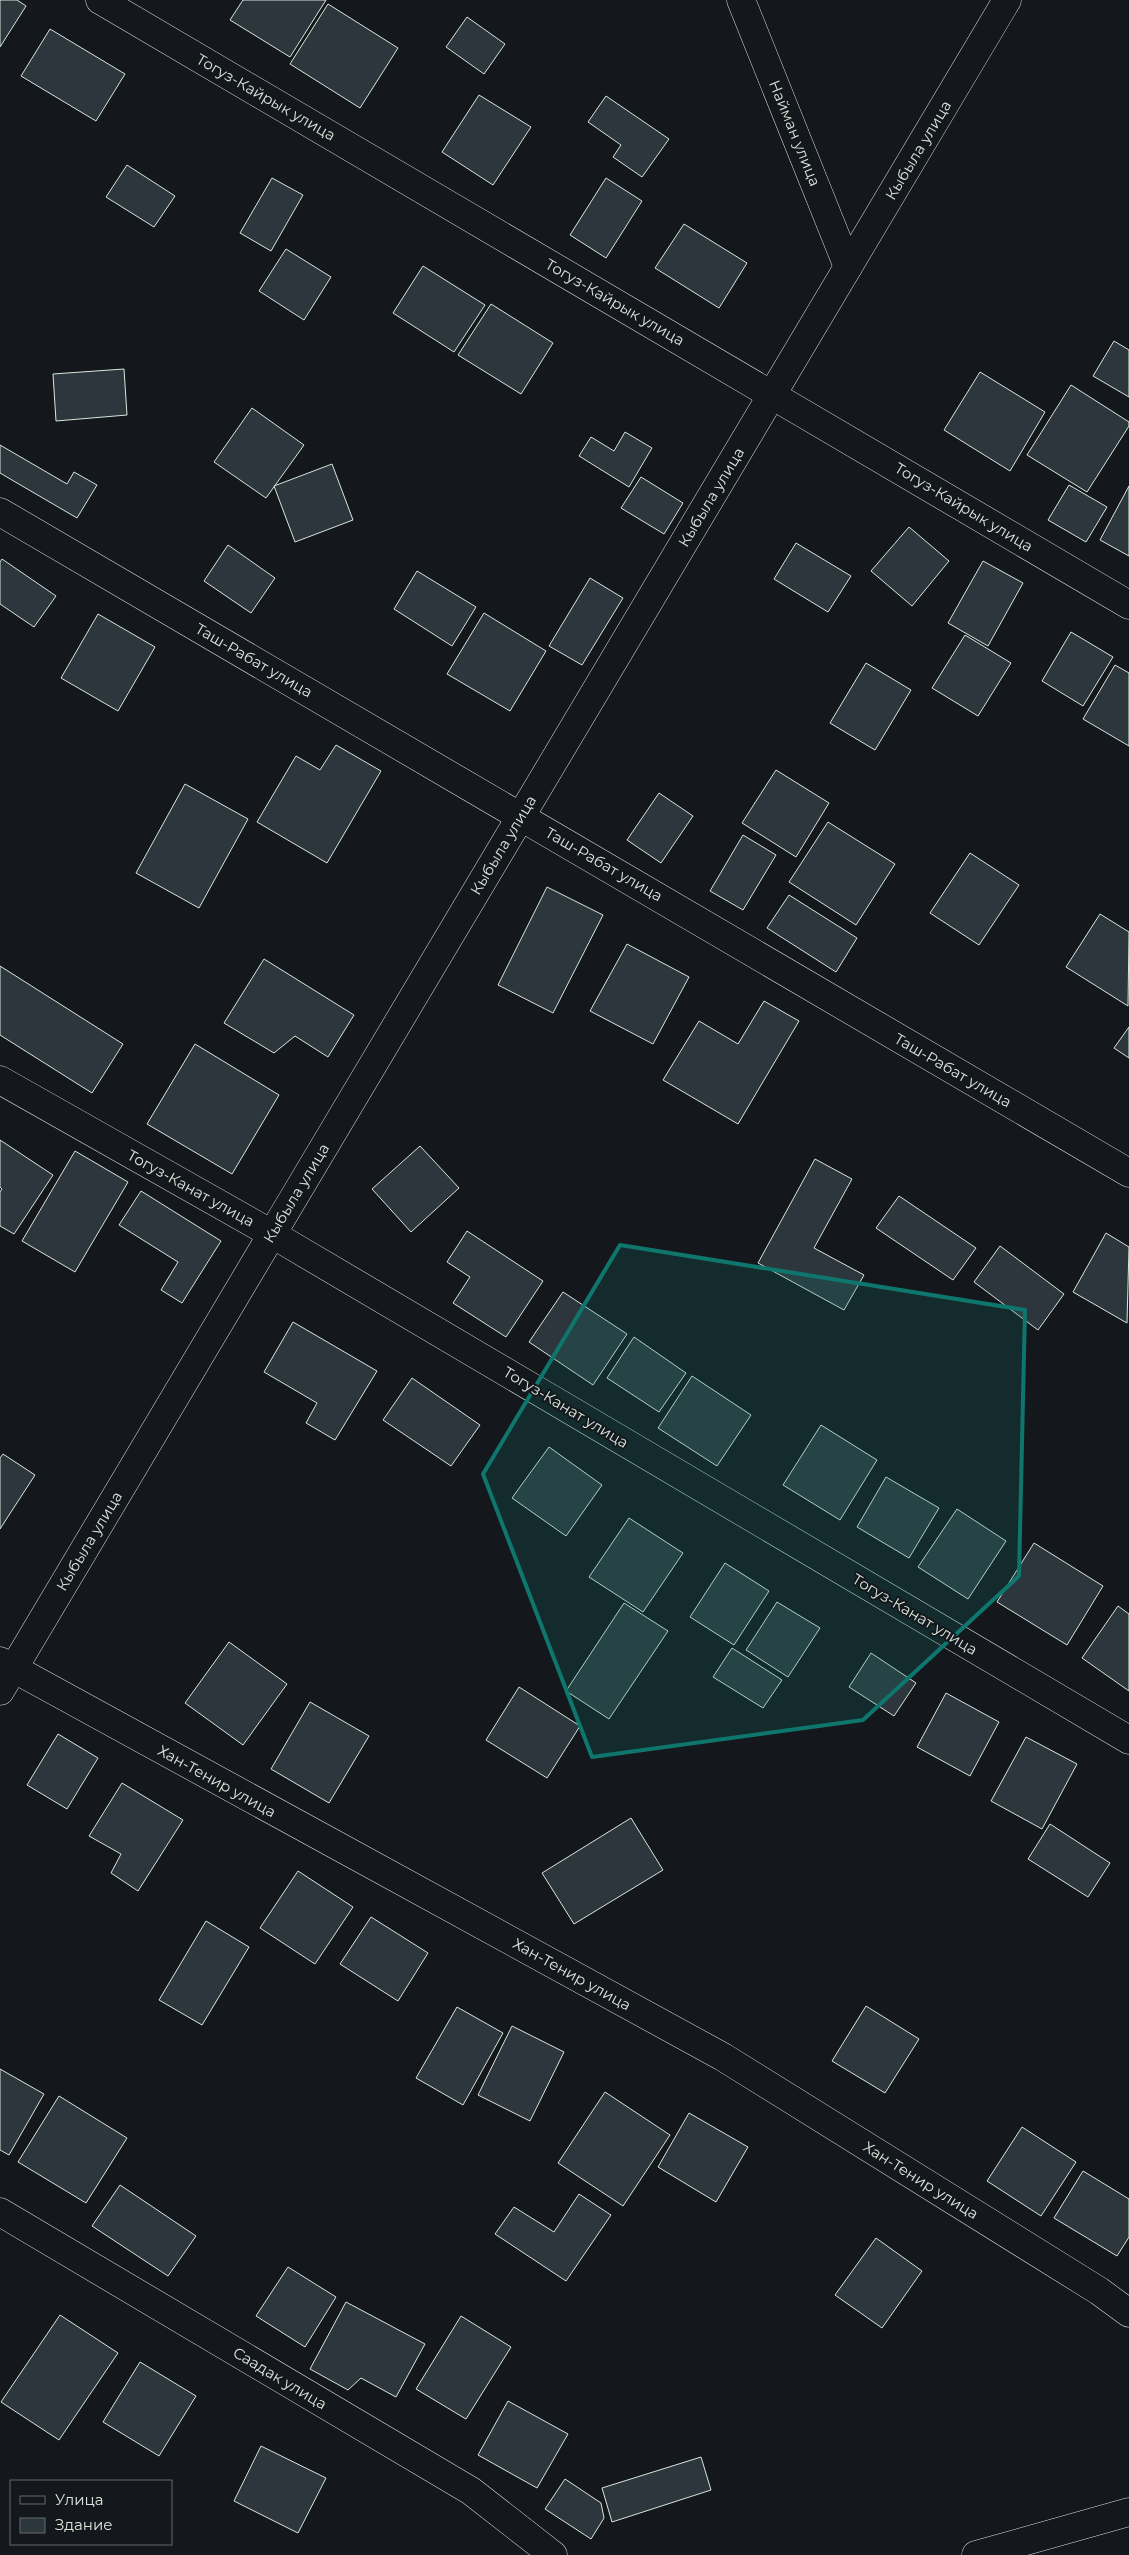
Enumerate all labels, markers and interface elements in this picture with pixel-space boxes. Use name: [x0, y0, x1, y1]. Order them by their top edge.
street label: Тогуз-Кайрык улица: [193, 49, 339, 145]
street label: Найман улица: [765, 77, 825, 189]
street label: Кыбыла улица: [881, 97, 955, 203]
street label: Тогуз-Кайрык улица: [542, 254, 688, 350]
street label: Кыбыла улица: [674, 444, 748, 550]
street label: Тогуз-Кайрык улица: [892, 458, 1036, 556]
street label: Таш-Рабат улица: [192, 619, 316, 701]
street label: Кыбыла улица: [466, 792, 540, 898]
street label: Таш-Рабат улица: [542, 823, 666, 905]
street label: Таш-Рабат улица: [891, 1029, 1015, 1111]
street label: Кыбыла улица: [259, 1140, 333, 1246]
street label: Тогуз-Канат улица: [124, 1145, 258, 1231]
street label: Тогуз-Канат улица: [500, 1362, 632, 1452]
street label: Кыбыла улица: [52, 1488, 126, 1594]
street label: Тогуз-Канат улица: [849, 1569, 981, 1659]
street label: Хан-Тенир улица: [154, 1741, 280, 1821]
street label: Хан-Тенир улица: [509, 1934, 635, 2014]
street label: Хан-Тенир улица: [860, 2137, 982, 2223]
street label: Саадак улица: [230, 2343, 330, 2413]
legend: [10, 2480, 172, 2545]
text: Улица: [55, 2490, 103, 2509]
text: Здание: [55, 2515, 113, 2534]

